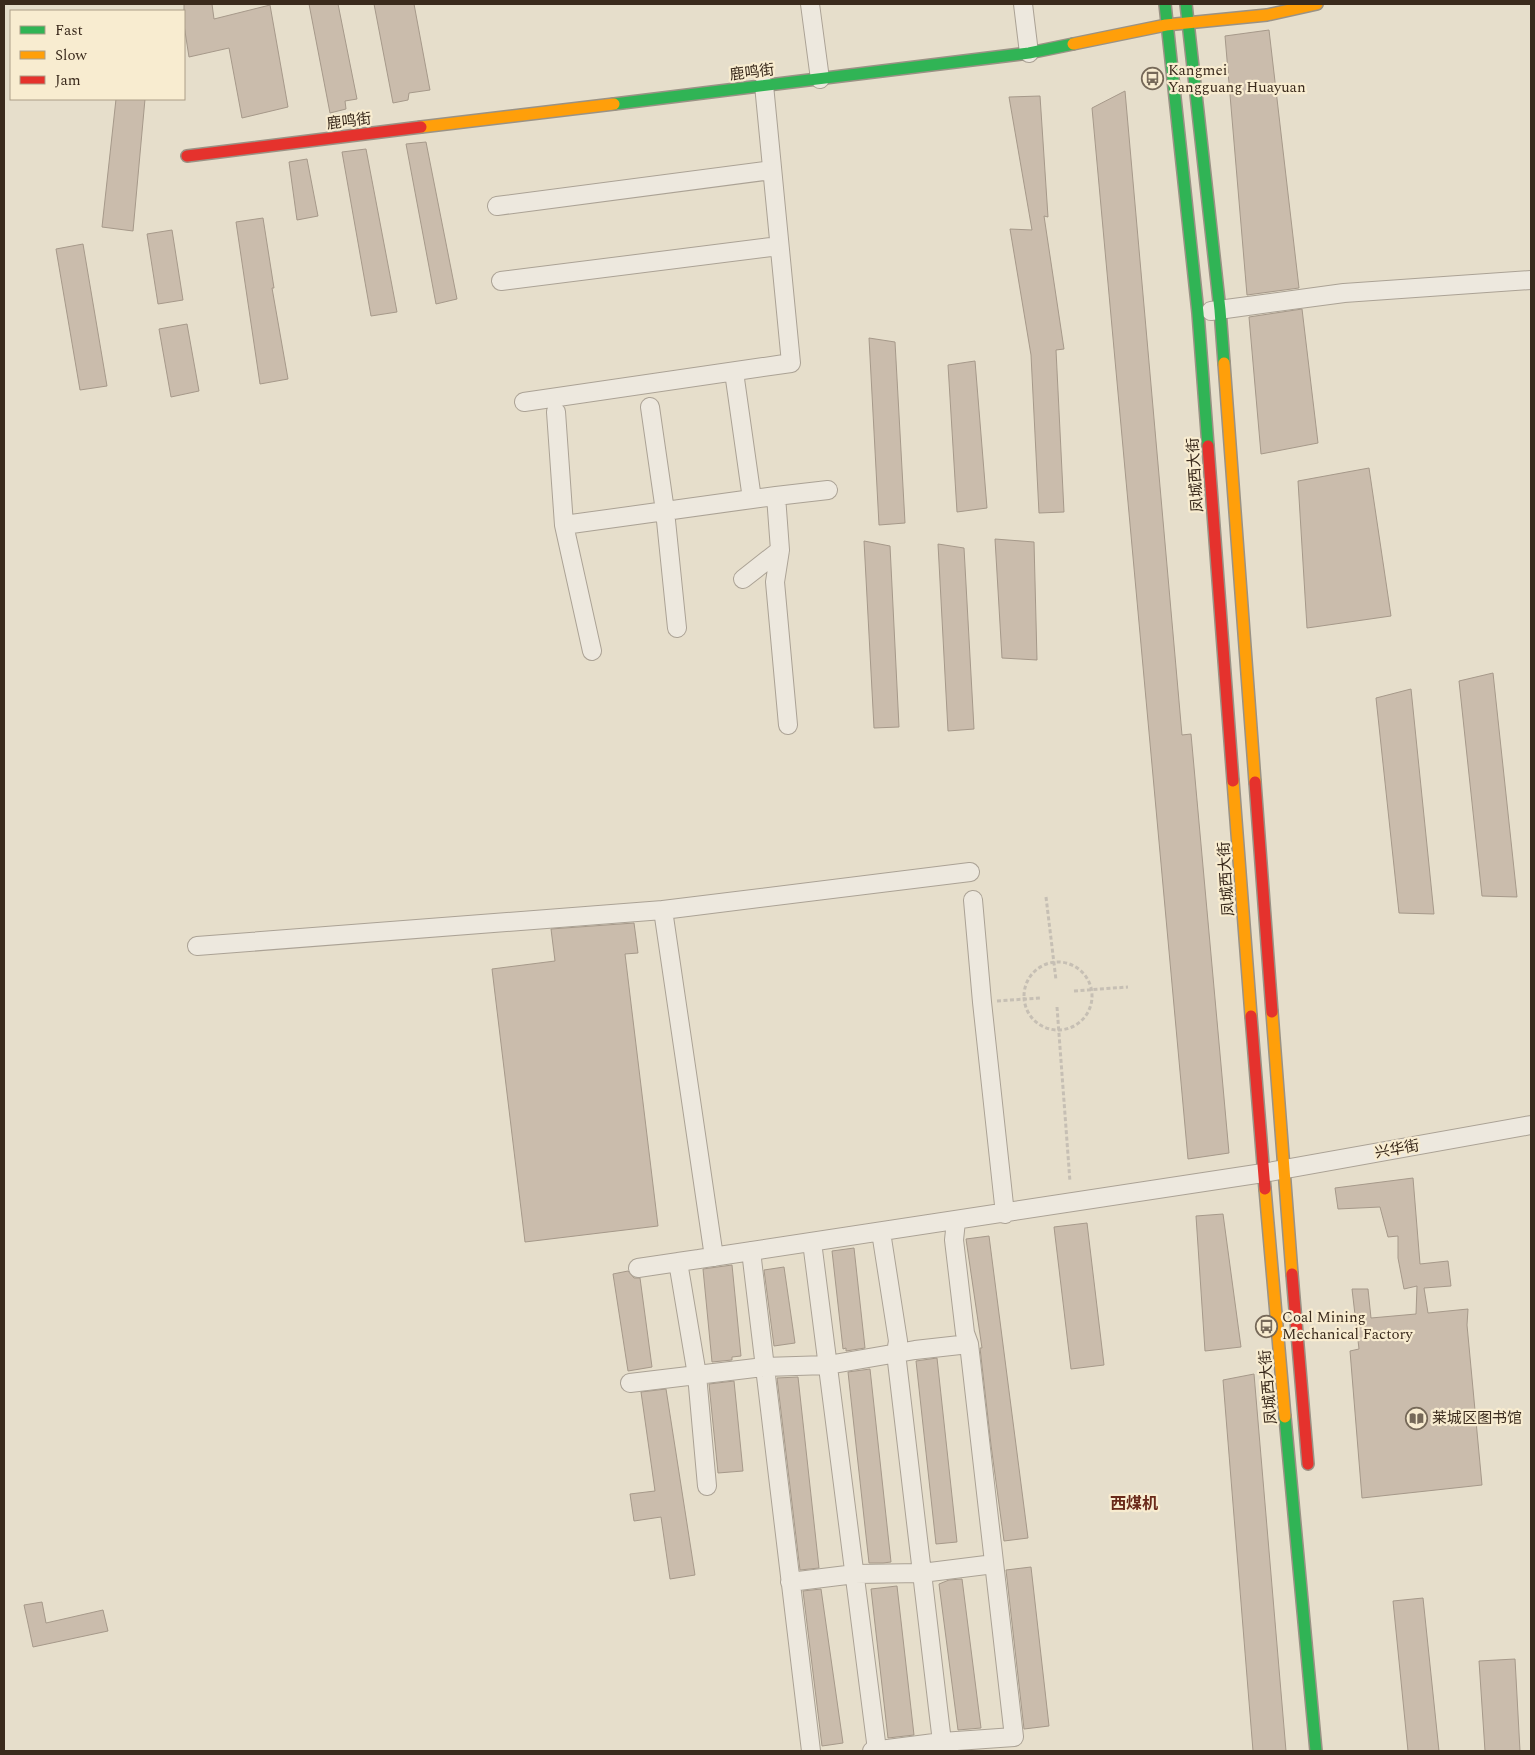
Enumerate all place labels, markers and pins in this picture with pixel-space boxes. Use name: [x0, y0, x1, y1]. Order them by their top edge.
place label: Kangmei Yangguang Huayuan: [1168, 59, 1306, 99]
bus stop icon: Kangmei Yangguang Huayuan: [1140, 67, 1164, 91]
place label: Coal Mining Mechanical Factory: [1282, 1306, 1414, 1346]
bus stop icon: Coal Mining Mechanical Factory: [1254, 1314, 1278, 1338]
library icon: 莱城区图书馆: [1404, 1406, 1428, 1430]
place label: 莱城区图书馆: [1432, 1407, 1522, 1430]

